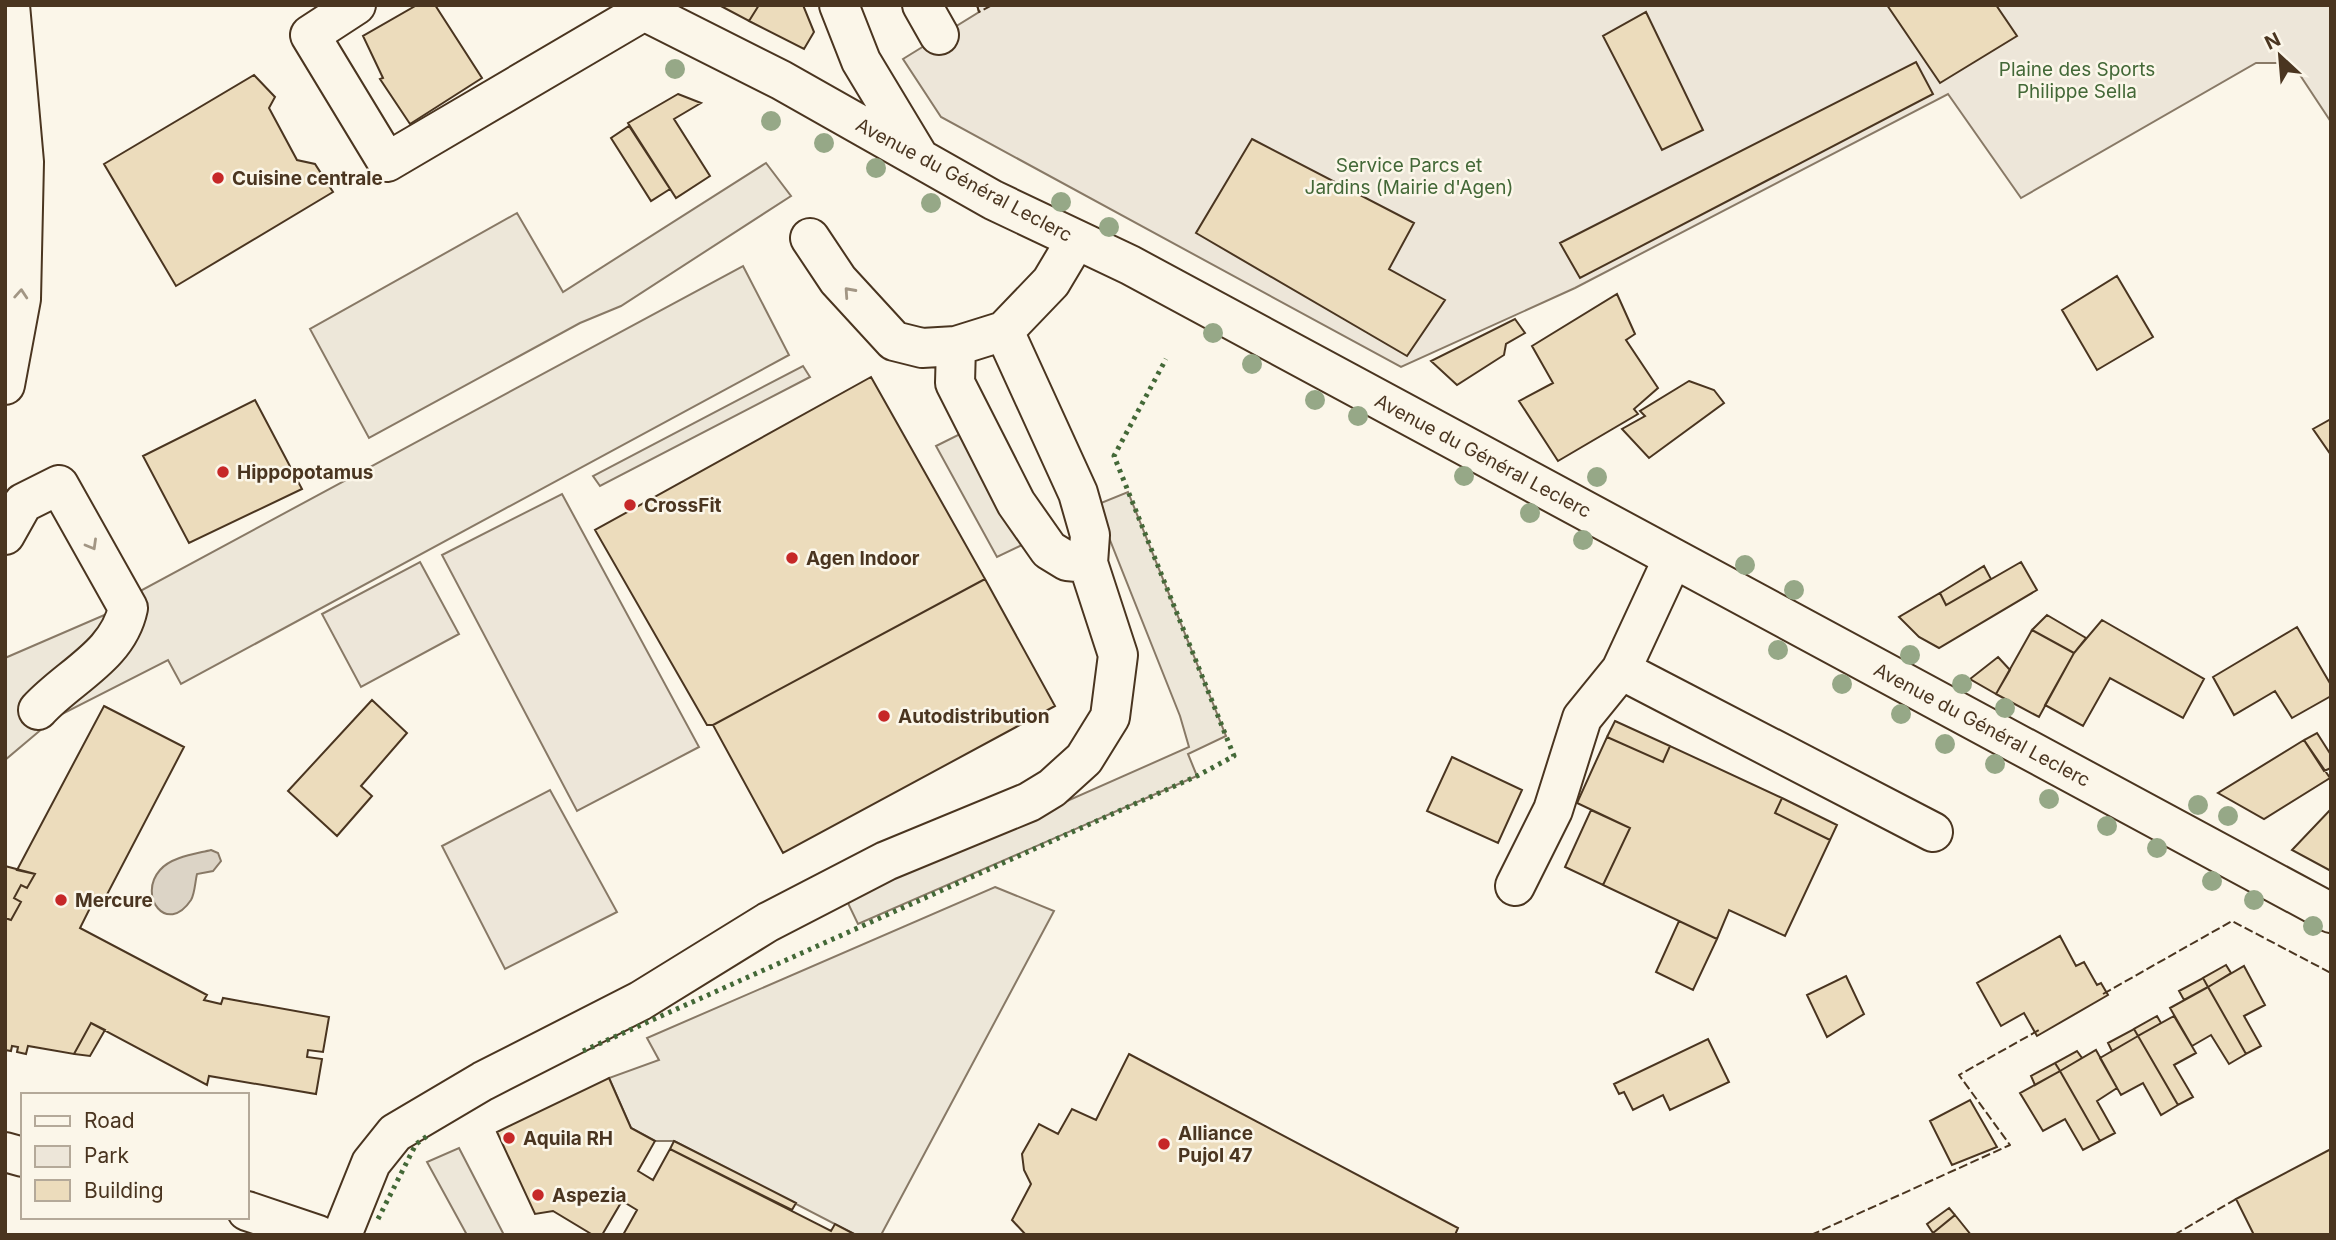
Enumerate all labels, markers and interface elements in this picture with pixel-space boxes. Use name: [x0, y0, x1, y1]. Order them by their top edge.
north arrow: [2245, 21, 2315, 91]
text: N: [2261, 28, 2284, 55]
park label: Plaine des Sports Philippe Sella: [1999, 58, 2155, 103]
street label: Avenue du Général Leclerc: [852, 113, 1076, 247]
park label: Service Parcs et Jardins (Mairie d'Agen): [1305, 154, 1513, 199]
place label: Cuisine centrale: [232, 167, 383, 190]
marker: Cuisine centrale: [210, 170, 226, 186]
one-way arrow: [845, 287, 857, 300]
one-way arrow: [13, 288, 28, 299]
street label: Avenue du Général Leclerc: [1371, 389, 1595, 523]
place label: Hippopotamus: [237, 461, 373, 484]
marker: Hippopotamus: [215, 464, 231, 480]
place label: CrossFit: [644, 494, 722, 517]
marker: CrossFit: [622, 497, 638, 513]
one-way arrow: [84, 537, 97, 550]
place label: Agen Indoor: [806, 547, 920, 570]
marker: Agen Indoor: [784, 550, 800, 566]
street label: Avenue du Général Leclerc: [1870, 658, 2094, 792]
place label: Autodistribution: [898, 705, 1050, 728]
marker: Autodistribution: [876, 708, 892, 724]
place label: Mercure: [75, 889, 153, 912]
marker: Mercure: [53, 892, 69, 908]
legend: [21, 1093, 248, 1219]
text: Road: [84, 1108, 135, 1133]
place label: Alliance Pujol 47: [1178, 1122, 1253, 1167]
place label: Aquila RH: [523, 1127, 613, 1150]
marker: Aquila RH: [501, 1130, 517, 1146]
marker: Alliance Pujol 47: [1156, 1136, 1172, 1152]
text: Park: [84, 1143, 129, 1168]
text: Building: [84, 1178, 164, 1203]
place label: Aspezia: [552, 1184, 627, 1207]
marker: Aspezia: [530, 1187, 546, 1203]

